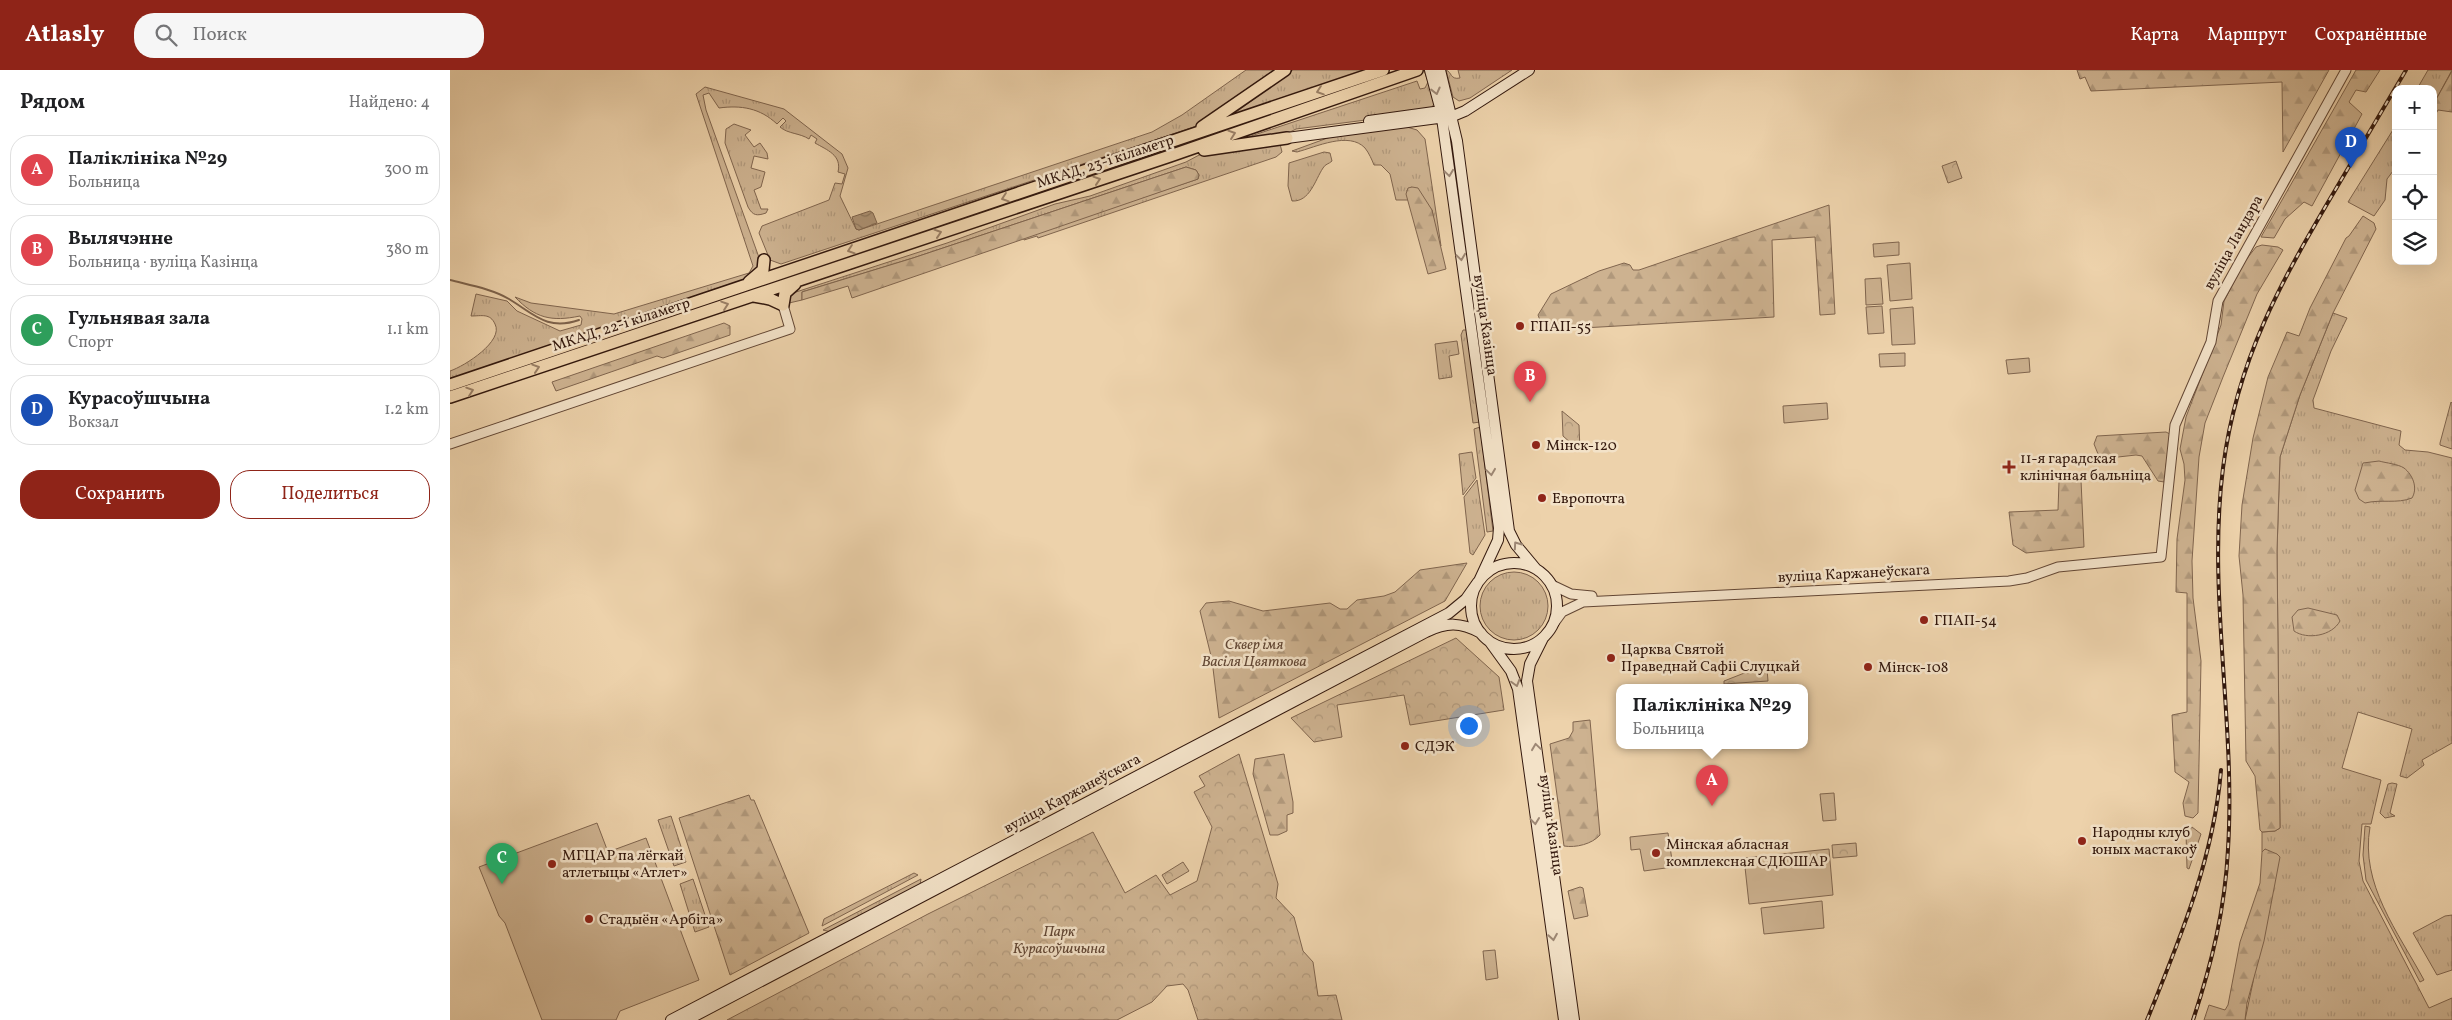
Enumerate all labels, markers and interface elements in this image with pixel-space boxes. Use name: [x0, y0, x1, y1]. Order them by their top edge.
search box: [134, 13, 484, 58]
text: Atlasly: [25, 18, 104, 52]
icon: search: [152, 21, 180, 49]
text: Поиск: [192, 22, 247, 48]
text: Карта: [2130, 23, 2179, 48]
text: Маршрут: [2207, 23, 2287, 48]
text: Сохранённые: [2315, 23, 2427, 48]
map controls: [2392, 85, 2437, 265]
button: +: [2392, 85, 2437, 130]
one-way arrow: [1316, 86, 1325, 96]
one-way arrow: [1431, 86, 1441, 94]
text: Рядом: [20, 88, 85, 117]
text: Найдено: 4: [349, 92, 430, 114]
pin: D: [2335, 127, 2367, 168]
street label: МКАД, 23-і кіламетр: [1034, 130, 1177, 195]
one-way arrow: [1228, 130, 1236, 140]
button: −: [2392, 130, 2437, 175]
text: Паліклініка №29: [68, 146, 227, 172]
text: A: [31, 159, 43, 181]
text: 300 m: [384, 159, 429, 181]
one-way arrow: [1444, 169, 1454, 177]
text: Больница: [68, 172, 140, 194]
button: locate: [2392, 175, 2437, 220]
one-way arrow: [1092, 176, 1101, 186]
one-way arrow: [1002, 192, 1010, 202]
street label: вуліца Ландэра: [2200, 192, 2269, 294]
button: layers: [2392, 220, 2437, 265]
text: Вылячэнне: [68, 226, 173, 252]
one-way arrow: [934, 229, 942, 239]
text: B: [32, 239, 42, 261]
text: 380 m: [386, 239, 429, 261]
one-way arrow: [848, 244, 856, 254]
text: Больница · вуліца Казінца: [68, 252, 258, 274]
one-way arrow: [1456, 253, 1466, 262]
street label: вуліца Казінца: [1467, 273, 1502, 377]
street label: МКАД, 22-і кіламетр: [550, 293, 693, 358]
one-way arrow: [720, 301, 729, 311]
text: Гульнявая зала: [68, 306, 210, 332]
place label: ГПАП-55: [1530, 317, 1591, 338]
text: C: [32, 319, 42, 341]
text: 1.1 km: [387, 319, 429, 341]
marker: ГПАП-55: [1514, 320, 1526, 332]
text: Спорт: [68, 332, 113, 354]
pin: B: [1514, 361, 1546, 402]
one-way arrow: [532, 364, 540, 374]
text: Курасоўшчына: [68, 386, 210, 412]
one-way arrow: [465, 386, 474, 396]
text: D: [31, 399, 43, 421]
text: 1.2 km: [384, 399, 429, 421]
text: Вокзал: [68, 412, 119, 434]
place label: Мінск-120: [1546, 436, 1617, 457]
marker: Мінск-120: [1530, 439, 1542, 451]
place label: 11-я гарадская клінічная бальніца: [2020, 449, 2151, 487]
marker: 11-я гарадская клінічная бальніца: [2002, 460, 2016, 474]
one-way arrow: [1485, 468, 1496, 476]
button: Сохранить: [20, 470, 220, 519]
button: Поделиться: [230, 470, 430, 519]
place label: Европочта: [1552, 489, 1625, 510]
marker: Европочта: [1536, 492, 1548, 504]
one-way arrow: [1514, 542, 1523, 551]
street label: вуліца Каржанеўскага: [1777, 560, 1931, 589]
place label: ГПАП-54: [1934, 611, 1997, 632]
marker: ГПАП-54: [1918, 614, 1930, 626]
park label: Сквер імя Васіля Цвяткова: [1201, 635, 1307, 673]
place label: Царква Святой Праведнай Сафіі Слуцкай: [1621, 640, 1800, 678]
marker: Царква Святой Праведнай Сафіі Слуцкай: [1605, 652, 1617, 664]
place label: Мінск-108: [1878, 658, 1948, 679]
marker: Мінск-108: [1862, 661, 1874, 673]
one-way arrow: [1510, 678, 1520, 686]
popup: [1616, 684, 1808, 749]
text: Паліклініка №29: [1632, 693, 1792, 719]
your location: [1456, 713, 1482, 739]
text: Больница: [1632, 719, 1705, 741]
place label: СДЭК: [1415, 737, 1455, 758]
marker: СДЭК: [1399, 740, 1411, 752]
one-way arrow: [1531, 743, 1542, 751]
street label: вуліца Каржанеўскага: [1001, 749, 1145, 839]
pin: A: [1696, 765, 1728, 806]
street label: вуліца Казінца: [1533, 773, 1568, 877]
one-way arrow: [1530, 816, 1540, 825]
place label: Народны клуб юных мастакоў: [2092, 823, 2197, 861]
place label: Мінская абласная комплексная СДЮШАР: [1666, 835, 1828, 873]
marker: Народны клуб юных мастакоў: [2076, 835, 2088, 847]
pin: C: [486, 843, 518, 884]
place label: МГЦАР па лёгкай атлетыцы «Атлет»: [562, 846, 688, 884]
marker: Мінская абласная комплексная СДЮШАР: [1650, 847, 1662, 859]
marker: МГЦАР па лёгкай атлетыцы «Атлет»: [546, 858, 558, 870]
place label: Стадыён «Арбіта»: [599, 910, 723, 931]
marker: Стадыён «Арбіта»: [583, 913, 595, 925]
park label: Парк Курасоўшчына: [1013, 922, 1105, 960]
one-way arrow: [1547, 933, 1558, 941]

